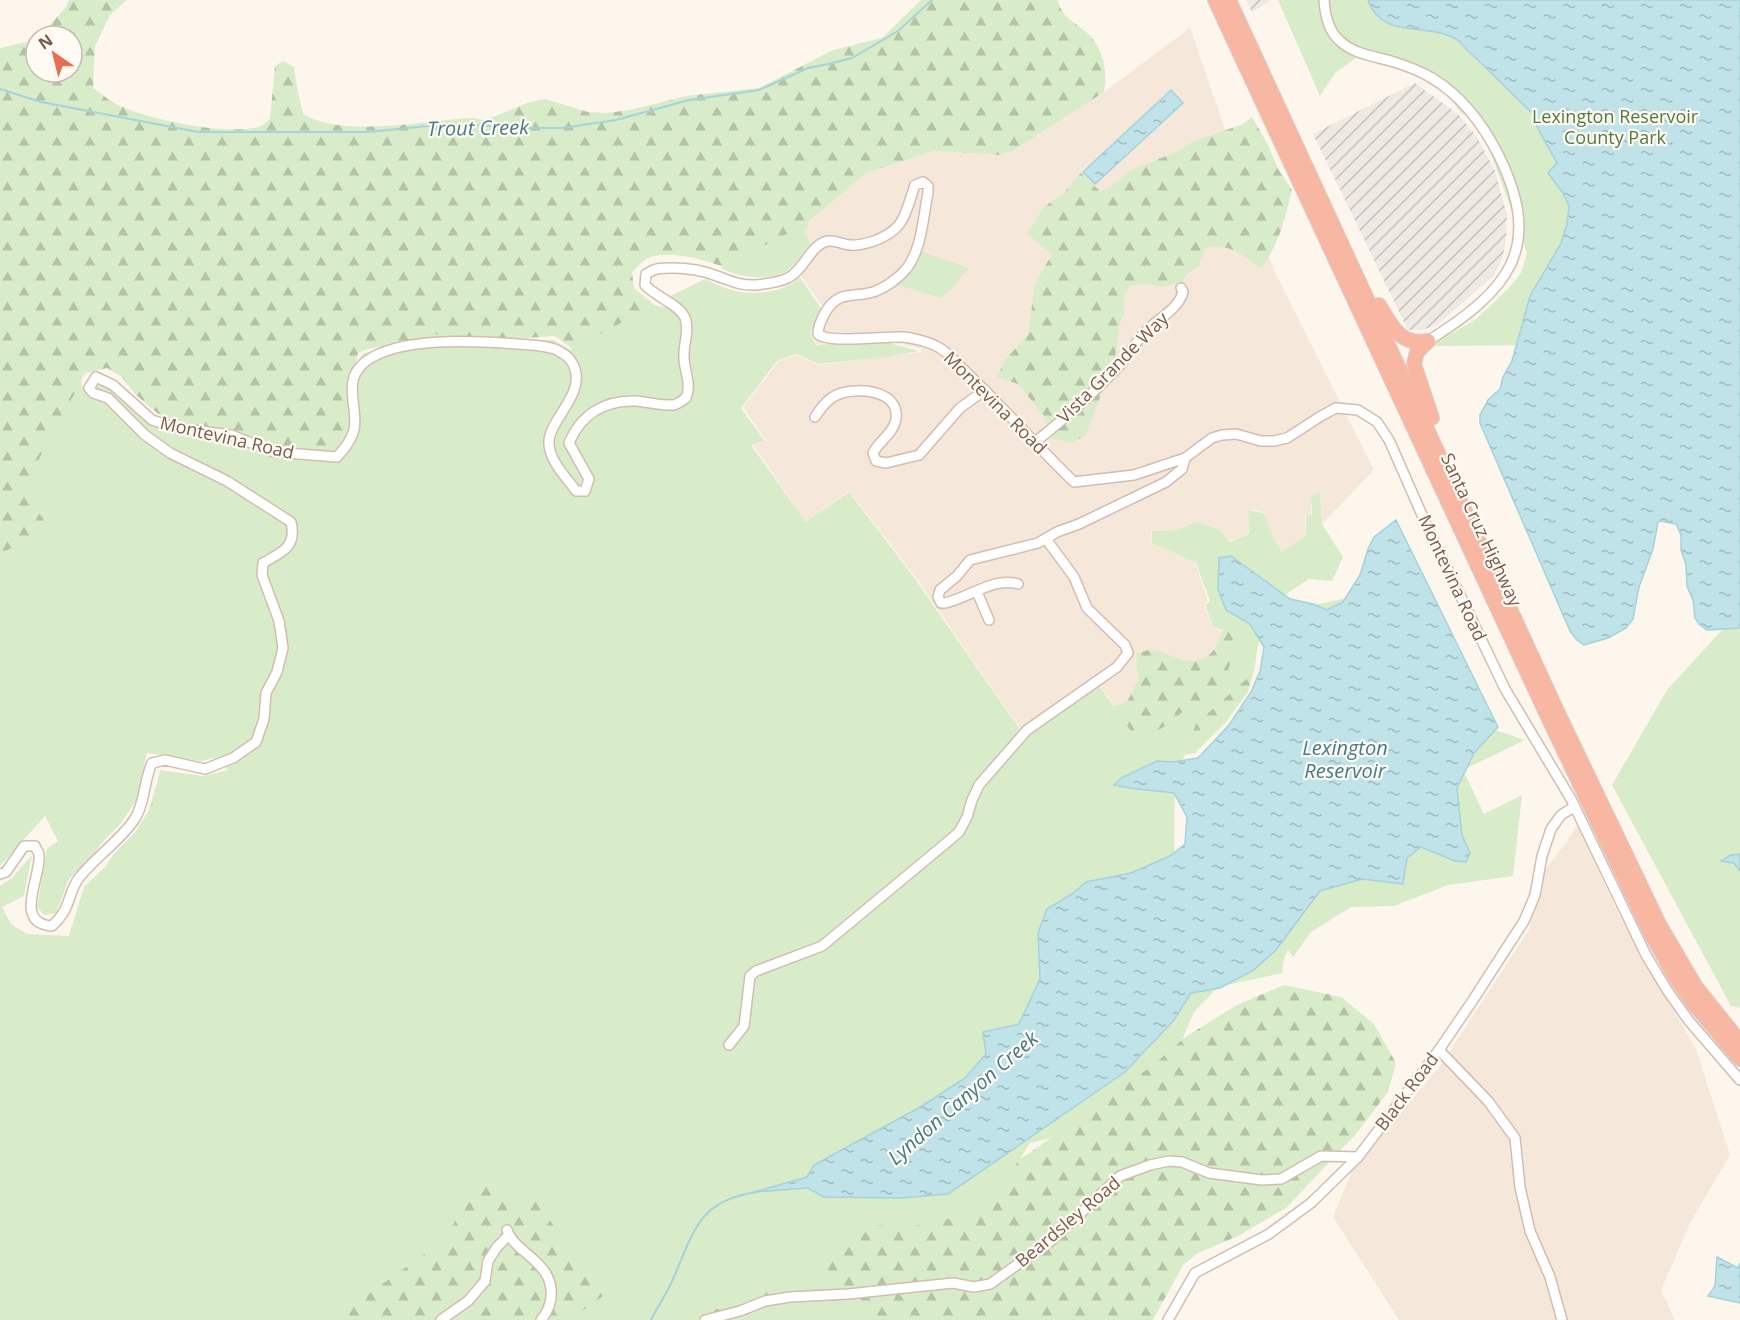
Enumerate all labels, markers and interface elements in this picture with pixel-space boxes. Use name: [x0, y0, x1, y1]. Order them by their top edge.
north arrow: [24, 24, 84, 84]
text: N: [34, 29, 57, 54]
park label: Lexington Reservoir County Park: [1532, 104, 1699, 149]
water label: Trout Creek: [427, 113, 530, 142]
street label: Vista Grande Way: [1052, 306, 1174, 428]
street label: Montevina Road: [939, 345, 1053, 459]
street label: Montevina Road: [158, 410, 297, 464]
street label: Santa Cruz Highway: [1436, 449, 1528, 611]
street label: Montevina Road: [1413, 511, 1493, 645]
water label: Lexington Reservoir: [1302, 734, 1388, 784]
water label: Lyndon Canyon Creek: [882, 1024, 1045, 1170]
street label: Black Road: [1369, 1047, 1443, 1135]
street label: Beardsley Road: [1010, 1170, 1125, 1272]

